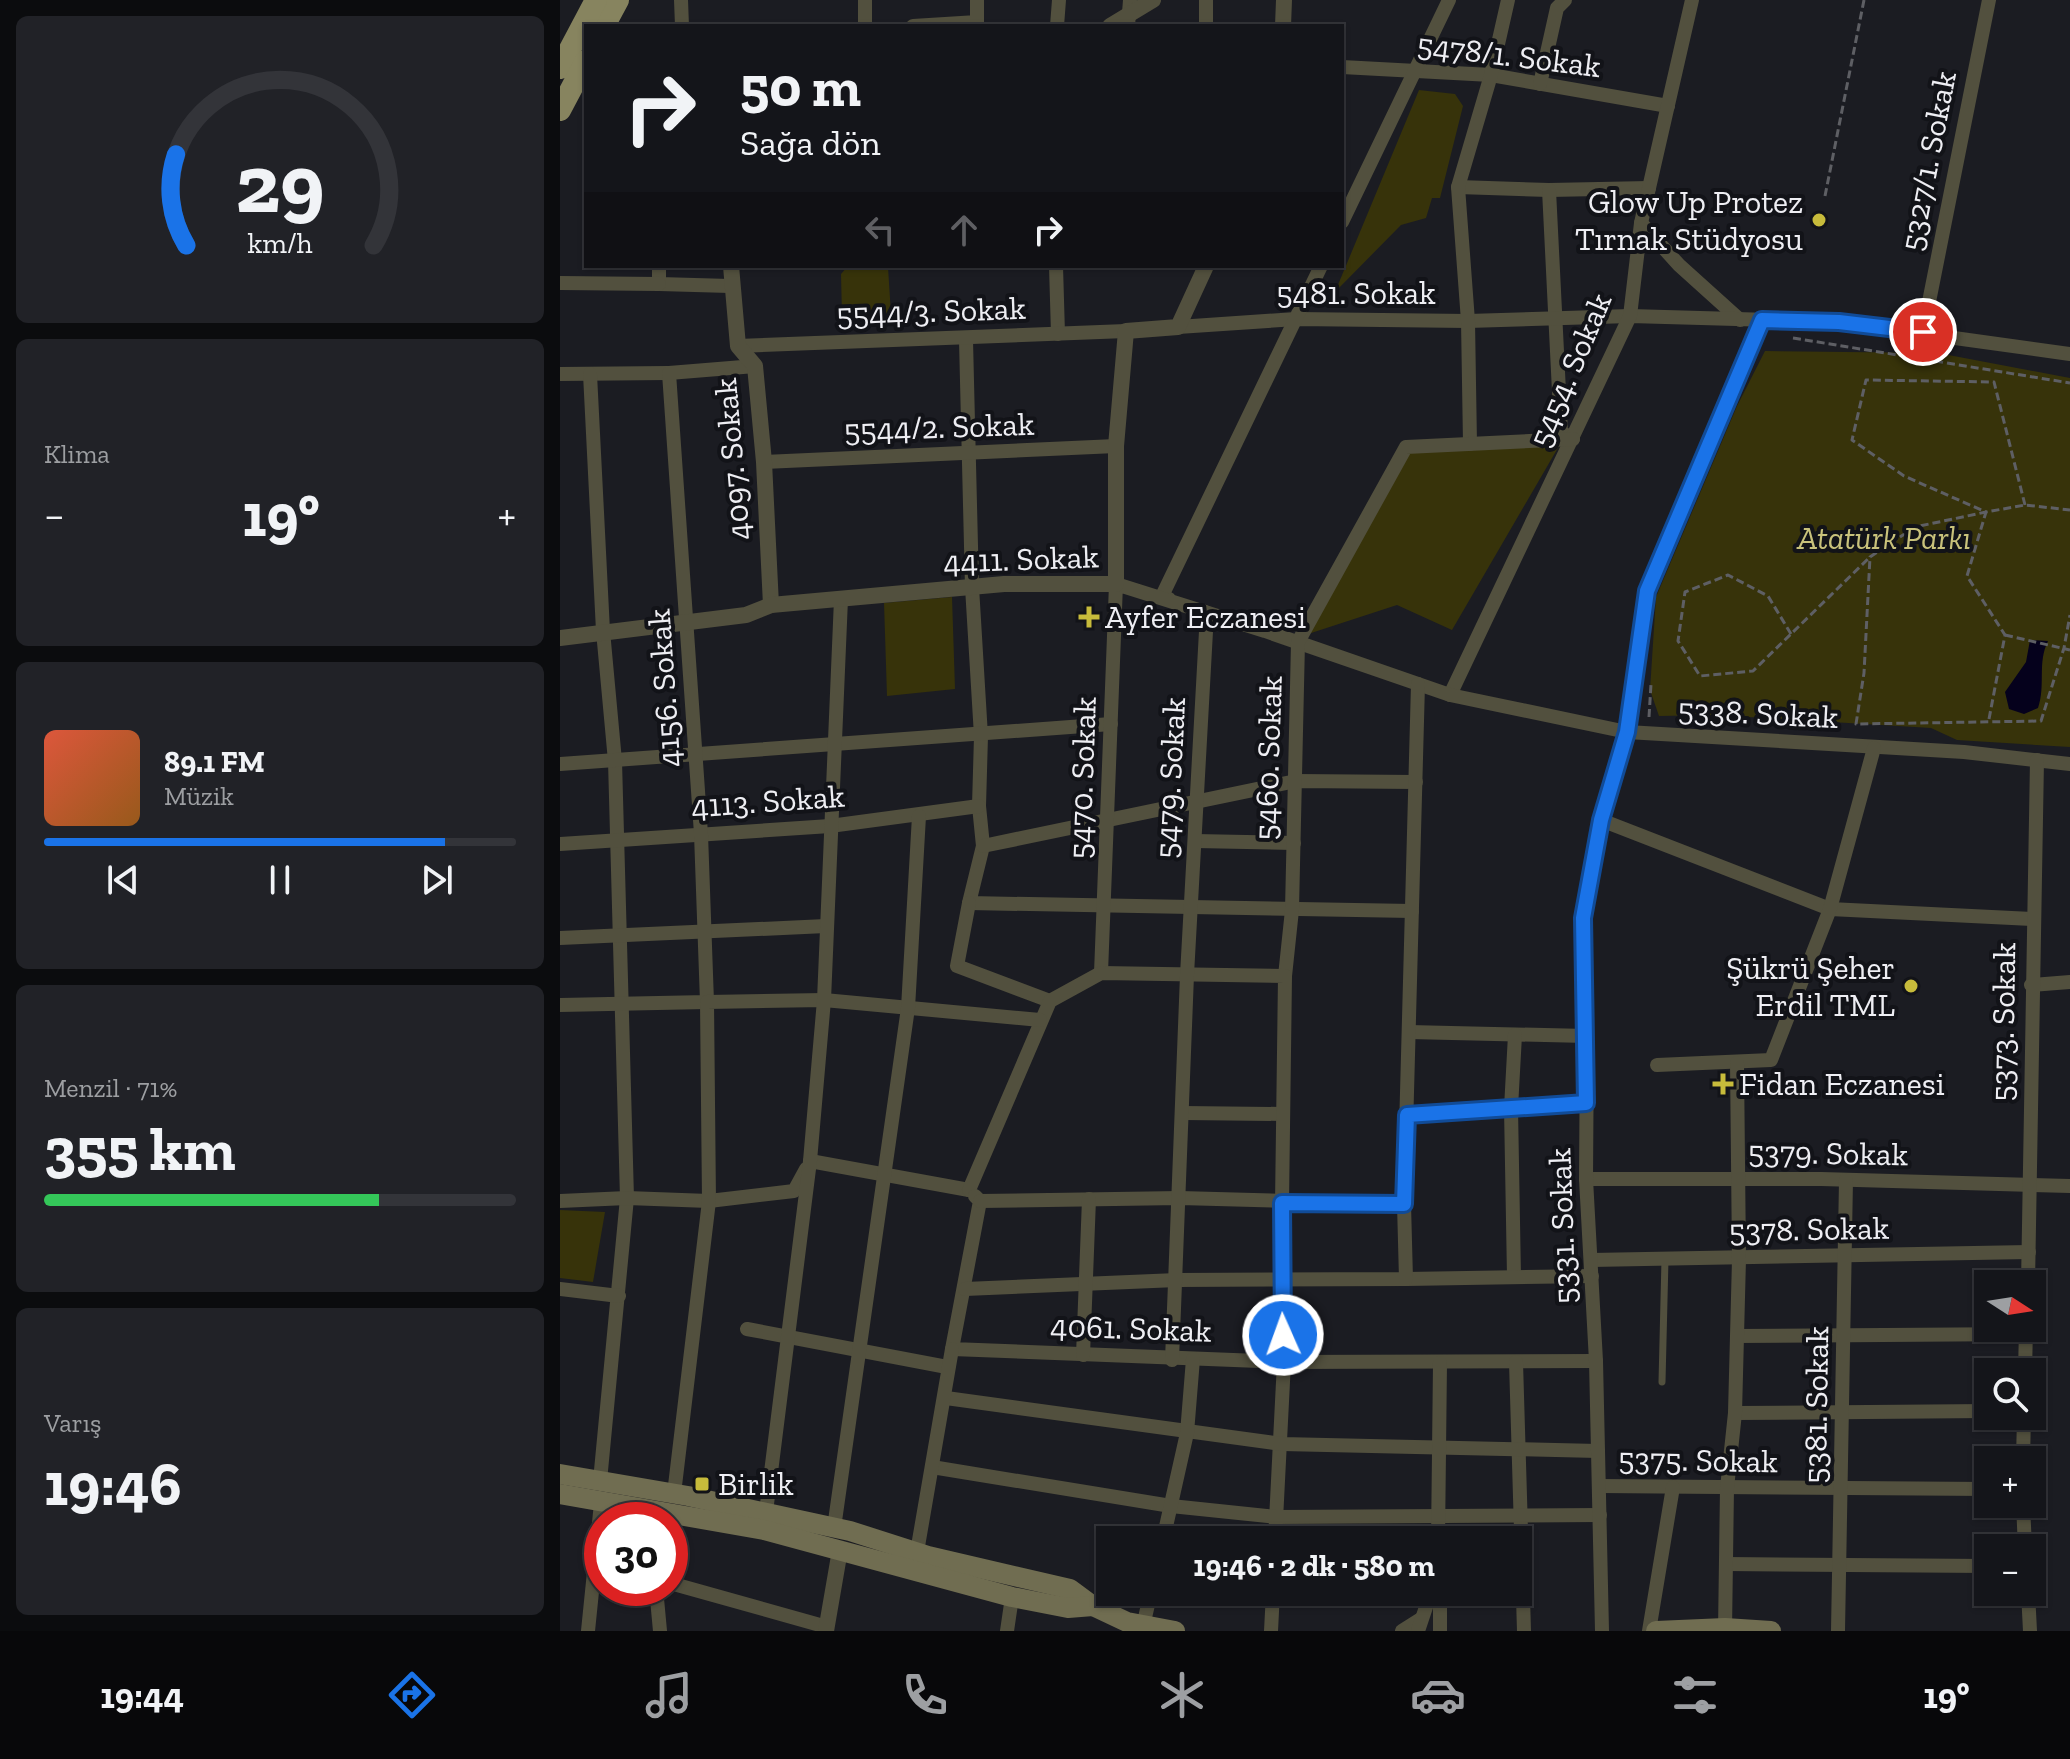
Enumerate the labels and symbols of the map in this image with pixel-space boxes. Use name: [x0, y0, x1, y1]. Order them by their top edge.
street label: 5478/1. Sokak: [1415, 25, 1603, 85]
street label: 5327/1. Sokak: [1892, 68, 1964, 254]
place label: Glow Up Protez Tırnak Stüdyosu: [1575, 183, 1803, 258]
marker: Glow Up Protez Tırnak Stüdyosu: [1810, 211, 1828, 229]
street label: 5481. Sokak: [1276, 274, 1436, 312]
street label: 5454. Sokak: [1521, 287, 1620, 453]
street label: 5544/3. Sokak: [836, 289, 1027, 333]
pin: [1889, 298, 1957, 366]
street label: 4097. Sokak: [706, 376, 758, 542]
street label: 5544/2. Sokak: [843, 405, 1035, 449]
park label: Atatürk Parkı: [1796, 519, 1971, 557]
street label: 4411. Sokak: [943, 537, 1100, 581]
place label: Ayfer Eczanesi: [1105, 598, 1306, 636]
street label: 4156. Sokak: [639, 607, 688, 768]
marker: Ayfer Eczanesi: [1080, 608, 1098, 626]
street label: 5460. Sokak: [1246, 675, 1290, 841]
street label: 5338. Sokak: [1677, 690, 1840, 736]
street label: 5470. Sokak: [1060, 696, 1104, 860]
street label: 5479. Sokak: [1147, 696, 1193, 860]
street label: 4113. Sokak: [690, 777, 846, 825]
street label: 5373. Sokak: [1983, 942, 2023, 1102]
place label: Şükrü Şeher Erdil TML: [1726, 949, 1895, 1024]
marker: Şükrü Şeher Erdil TML: [1902, 977, 1920, 995]
place label: Fidan Eczanesi: [1739, 1065, 1945, 1103]
marker: Fidan Eczanesi: [1714, 1075, 1732, 1093]
street label: 5379. Sokak: [1748, 1133, 1909, 1173]
street label: 5331. Sokak: [1540, 1147, 1584, 1305]
street label: 5378. Sokak: [1729, 1209, 1890, 1249]
north arrow: [1974, 1270, 2046, 1342]
position arrow: [1241, 1293, 1325, 1377]
street label: 4061. Sokak: [1050, 1306, 1213, 1350]
street label: 5381. Sokak: [1796, 1325, 1836, 1484]
street label: 5375. Sokak: [1618, 1440, 1779, 1480]
place label: Birlik: [718, 1465, 794, 1503]
marker: Birlik: [693, 1475, 711, 1493]
speed limit sign: 30: [584, 1502, 688, 1606]

